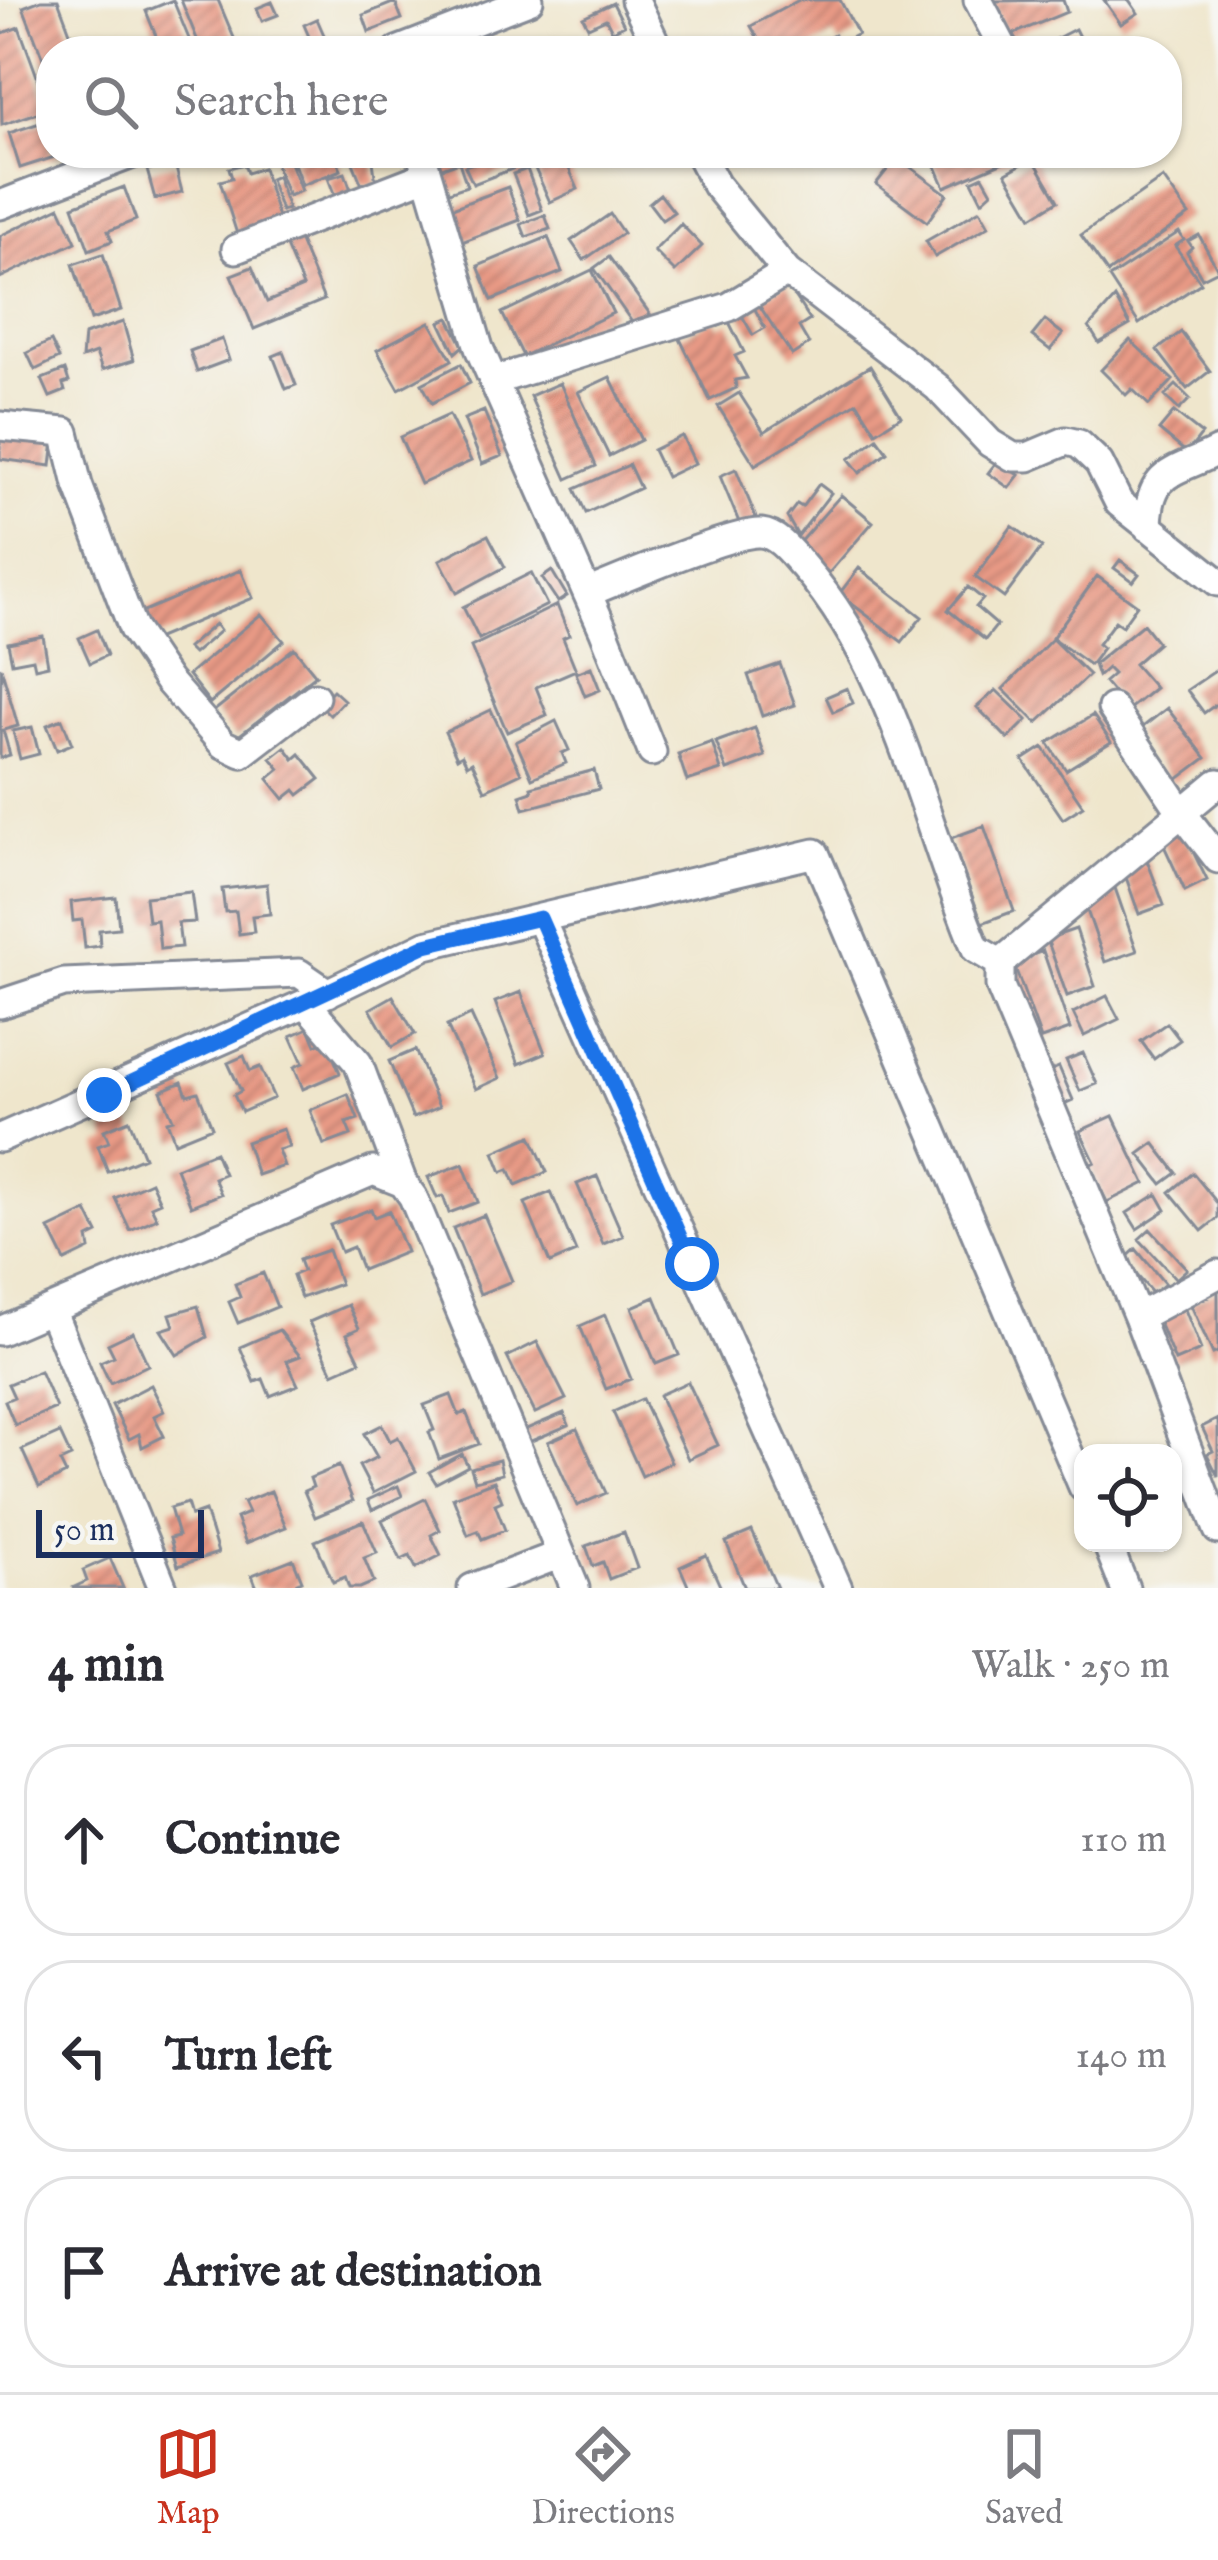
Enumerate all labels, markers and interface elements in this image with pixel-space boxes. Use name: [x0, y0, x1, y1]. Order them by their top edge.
search box: [36, 36, 1182, 168]
icon: search: [78, 69, 144, 135]
text: Search here: [174, 74, 388, 131]
route end: [77, 1068, 131, 1122]
route start: [665, 1237, 719, 1291]
map controls: [1074, 1444, 1182, 1552]
button: locate: [1074, 1444, 1182, 1552]
scale bar: [36, 1504, 204, 1557]
text: 50 m: [54, 1510, 115, 1552]
text: 4 min: [48, 1634, 164, 1699]
text: Walk · 250 m: [971, 1642, 1170, 1691]
icon: ahead: [51, 1807, 117, 1873]
text: Continue: [165, 1812, 340, 1869]
text: 110 m: [1080, 1816, 1167, 1865]
icon: left: [51, 2023, 117, 2089]
text: Turn left: [165, 2028, 332, 2085]
text: 140 m: [1076, 2032, 1167, 2081]
icon: arrive: [51, 2239, 117, 2305]
text: Arrive at destination: [165, 2244, 542, 2301]
tab: Map: [155, 2421, 221, 2535]
tab: Directions: [531, 2421, 675, 2535]
tab: Saved: [985, 2421, 1063, 2535]

